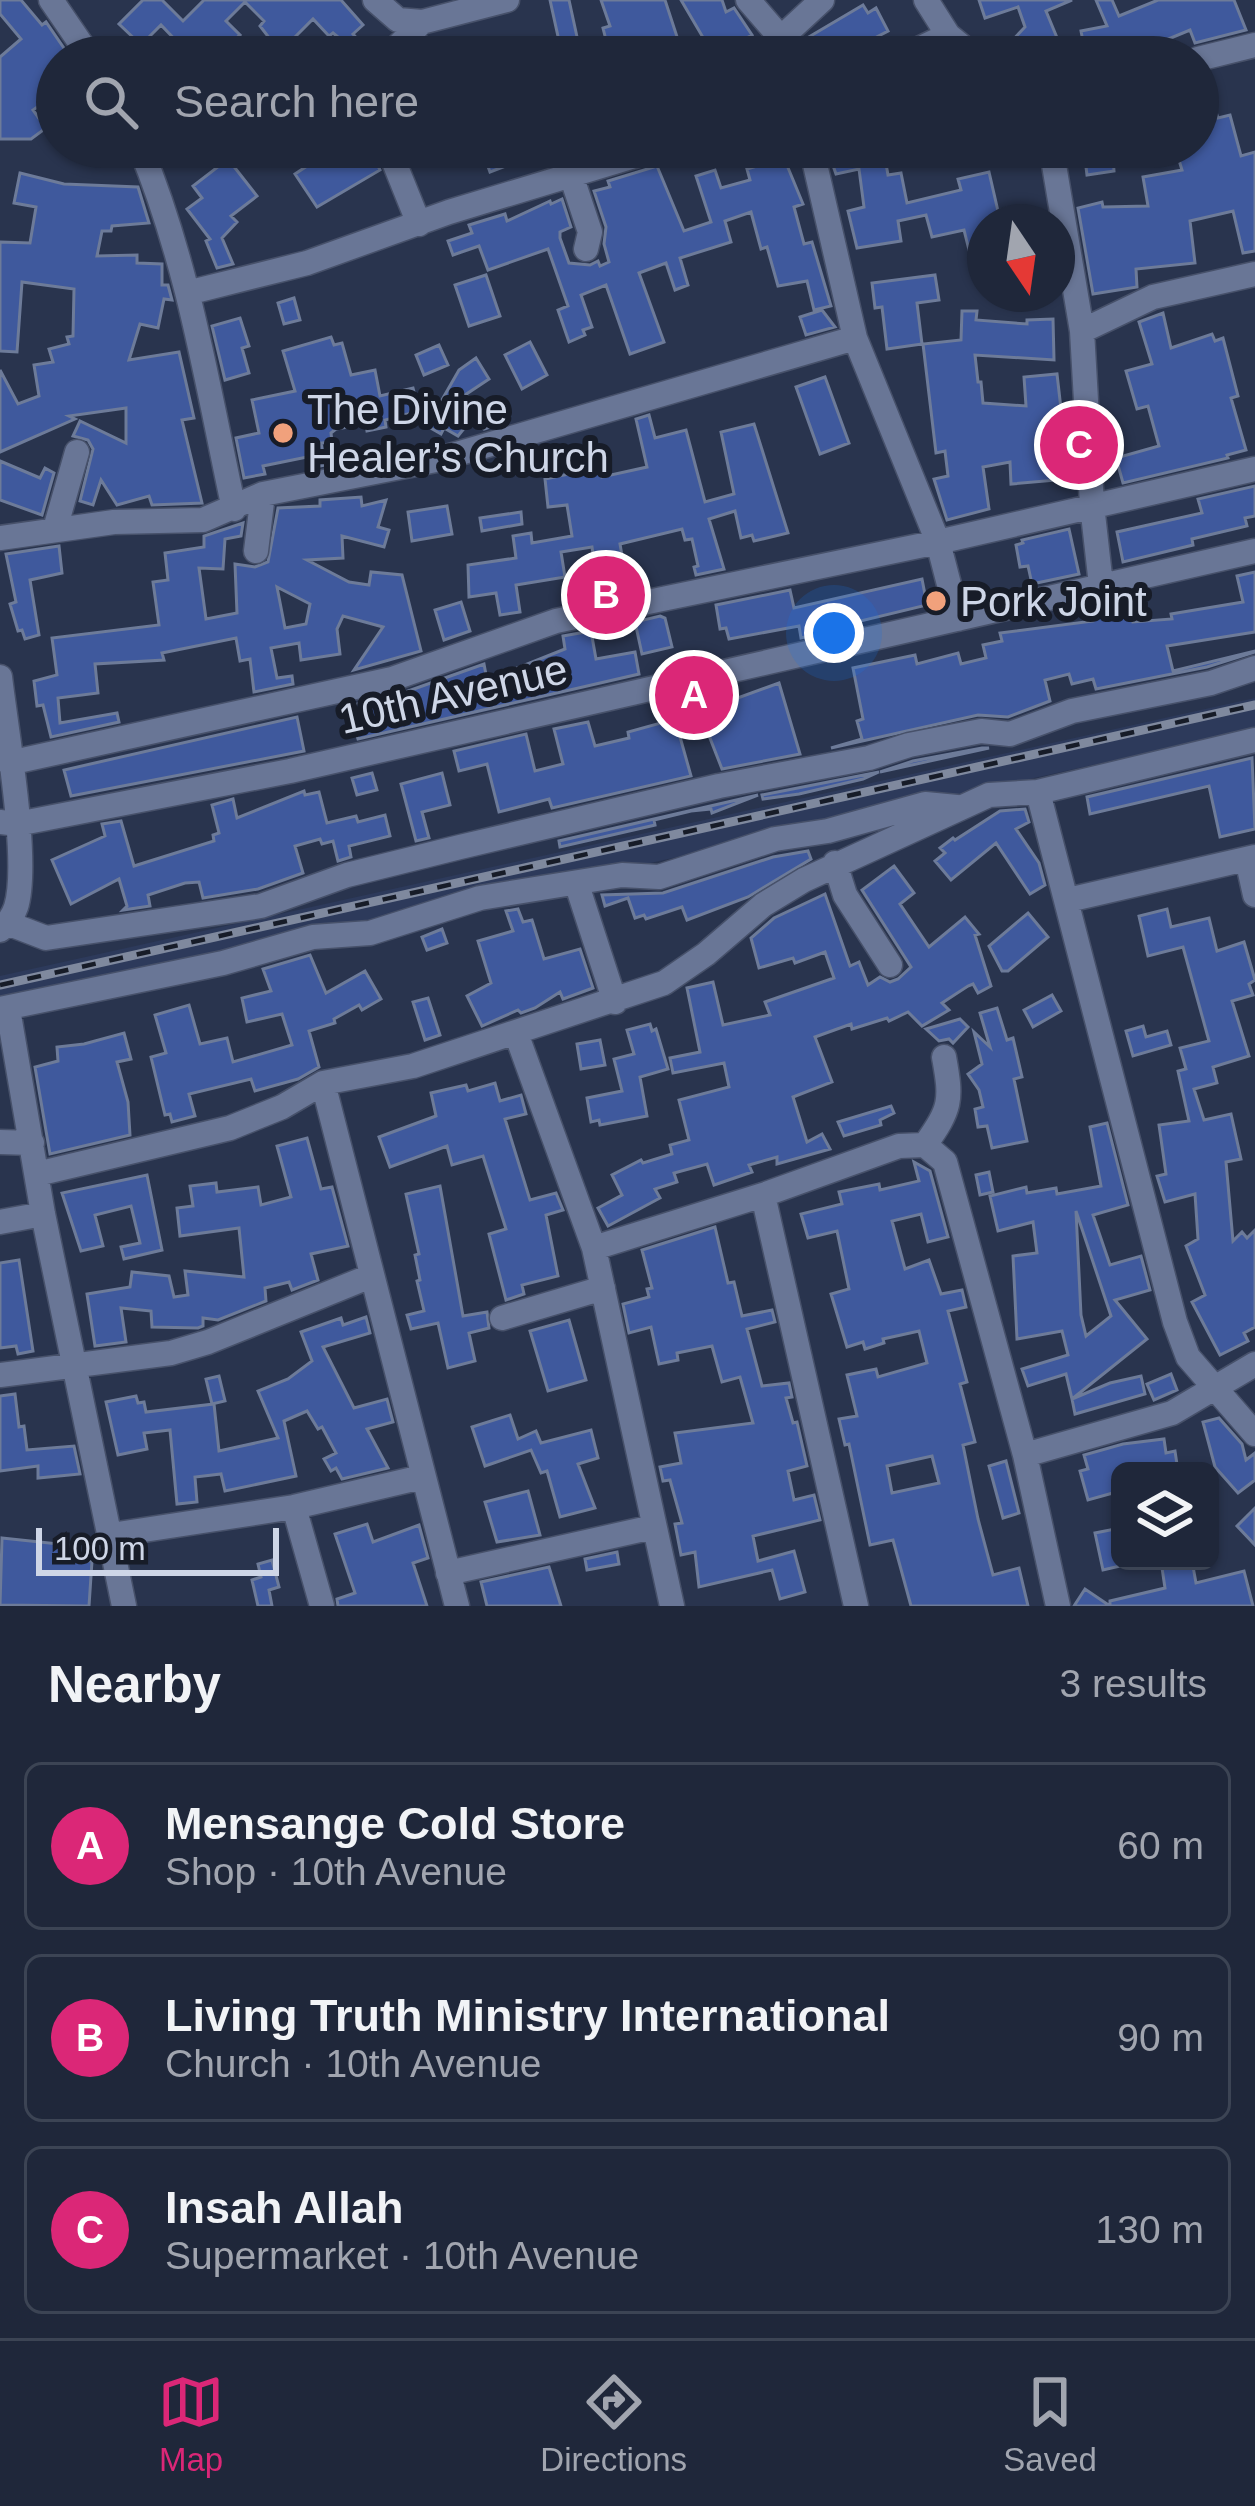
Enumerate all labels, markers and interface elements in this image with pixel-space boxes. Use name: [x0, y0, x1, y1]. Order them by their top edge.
search box: [36, 36, 1219, 168]
icon: search: [78, 69, 144, 135]
text: Search here: [174, 76, 419, 127]
north arrow: [967, 204, 1075, 312]
place label: The Divine Healer’s Church: [307, 386, 609, 481]
pin: C: [1040, 400, 1118, 490]
marker: The Divine Healer’s Church: [270, 420, 296, 446]
pin: B: [567, 550, 645, 640]
place label: Pork Joint: [960, 578, 1147, 625]
marker: Pork Joint: [923, 588, 949, 614]
your location: [804, 603, 864, 663]
street label: 10th Avenue: [334, 645, 572, 743]
pin: A: [655, 650, 733, 740]
map controls: [1111, 1462, 1219, 1570]
button: layers: [1111, 1462, 1219, 1570]
scale bar: [36, 1522, 279, 1575]
text: 100 m: [54, 1530, 146, 1567]
text: Nearby: [48, 1656, 221, 1713]
text: 3 results: [1060, 1662, 1207, 1705]
text: Mensange Cold Store: [165, 1798, 625, 1849]
text: A: [76, 1824, 104, 1867]
text: 60 m: [1117, 1824, 1204, 1867]
text: Shop · 10th Avenue: [165, 1850, 507, 1893]
text: Living Truth Ministry International: [165, 1990, 890, 2041]
text: B: [76, 2016, 104, 2059]
text: 90 m: [1117, 2016, 1204, 2059]
text: Church · 10th Avenue: [165, 2042, 542, 2085]
text: Insah Allah: [165, 2182, 403, 2233]
text: C: [76, 2208, 104, 2251]
text: 130 m: [1096, 2208, 1204, 2251]
text: Supermarket · 10th Avenue: [165, 2234, 639, 2277]
tab: Map: [158, 2369, 224, 2479]
tab: Directions: [540, 2369, 687, 2479]
tab: Saved: [1003, 2369, 1097, 2479]

